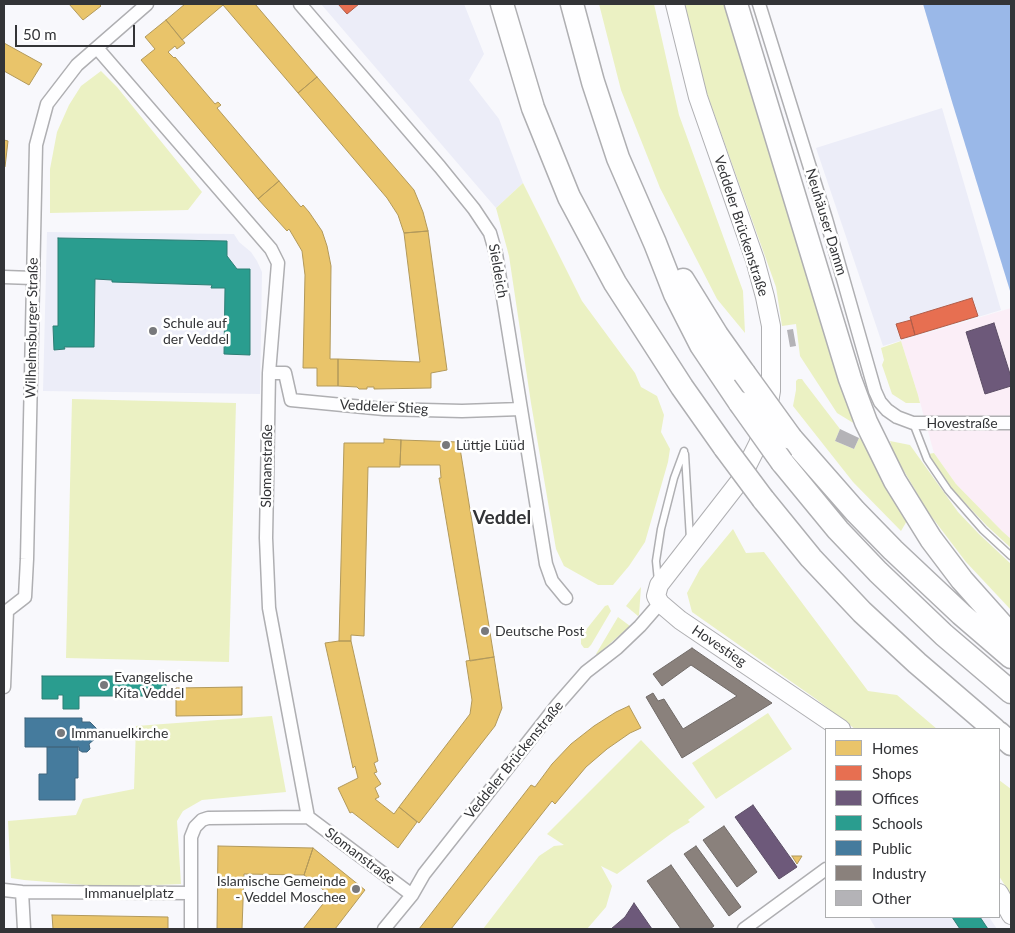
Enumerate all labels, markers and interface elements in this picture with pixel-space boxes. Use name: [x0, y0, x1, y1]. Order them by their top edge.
scale bar: [18, 15, 138, 47]
text: 50 m: [23, 25, 57, 43]
street label: Veddeler Brückenstraße: [710, 153, 772, 299]
street label: Neuhäuser Damm: [802, 167, 850, 277]
street label: Sieldeich: [485, 243, 511, 299]
street label: Wilhelmsburger Straße: [22, 257, 42, 399]
place label: Schule auf der Veddel: [163, 315, 229, 348]
marker: Schule auf der Veddel: [147, 325, 159, 337]
street label: Veddeler Stieg: [339, 396, 429, 418]
street label: Hovestraße: [926, 415, 998, 431]
street label: Slomanstraße: [258, 424, 276, 508]
place label: Lüttje Lüüd: [456, 437, 525, 453]
marker: Lüttje Lüüd: [440, 439, 452, 451]
district label: Veddel: [473, 507, 531, 529]
street label: Hovestieg: [689, 622, 749, 670]
place label: Deutsche Post: [495, 623, 584, 639]
marker: Deutsche Post: [479, 625, 491, 637]
place label: Evangelische Kita Veddel: [114, 669, 193, 702]
marker: Evangelische Kita Veddel: [98, 679, 110, 691]
street label: Veddeler Brückenstraße: [461, 698, 567, 822]
place label: Immanuelkirche: [71, 725, 168, 741]
marker: Immanuelkirche: [55, 727, 67, 739]
legend: [825, 728, 1000, 918]
text: Homes: [872, 739, 918, 757]
text: Shops: [872, 764, 912, 782]
text: Offices: [872, 789, 919, 807]
text: Schools: [872, 814, 923, 832]
street label: Slomanstraße: [322, 824, 398, 888]
text: Public: [872, 839, 912, 857]
text: Industry: [872, 864, 926, 882]
place label: Islamische Gemeinde - Veddel Moschee: [217, 873, 346, 906]
marker: Islamische Gemeinde - Veddel Moschee: [350, 883, 362, 895]
street label: Immanuelplatz: [84, 885, 174, 901]
text: Other: [872, 889, 911, 907]

